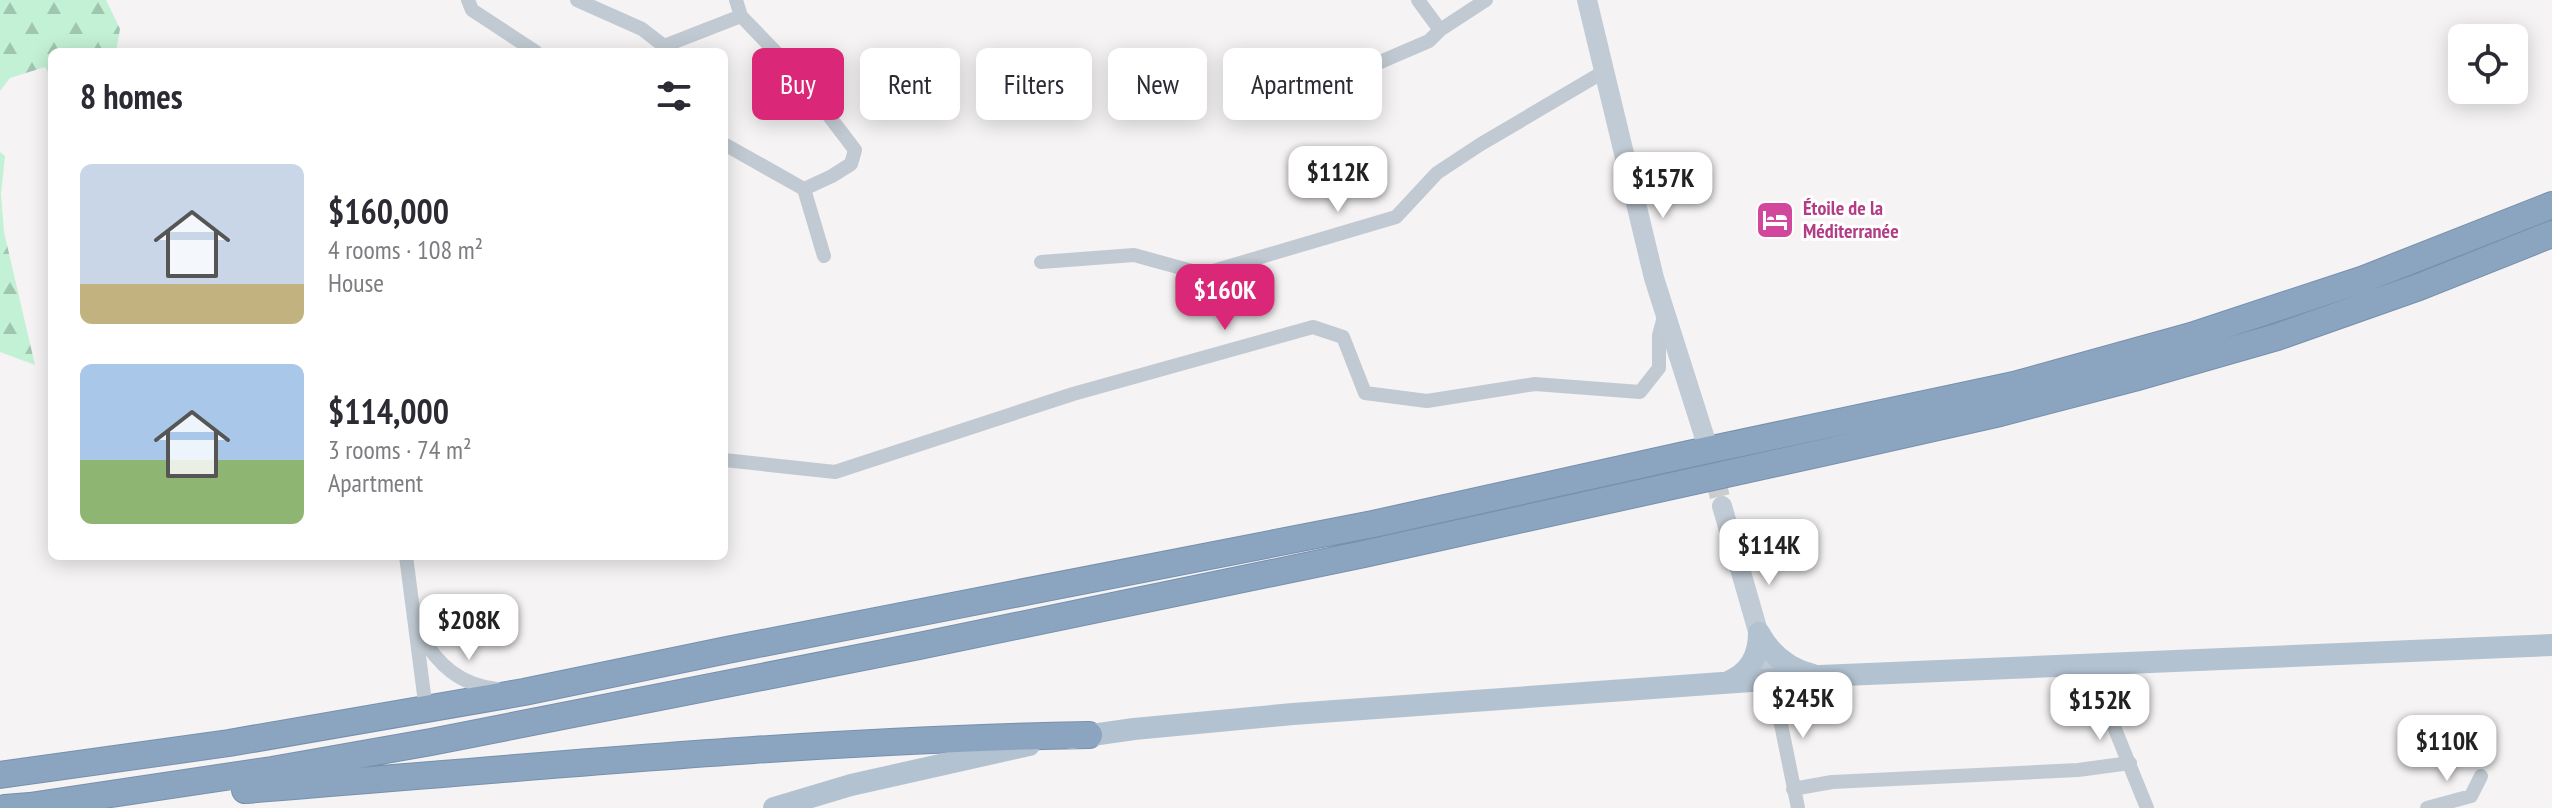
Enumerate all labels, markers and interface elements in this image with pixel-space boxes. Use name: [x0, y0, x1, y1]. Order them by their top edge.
map controls: [2448, 24, 2528, 104]
button: locate: [2448, 24, 2528, 104]
chip: Buy: [752, 48, 844, 120]
chip: Rent: [860, 48, 960, 120]
chip: Filters: [976, 48, 1092, 120]
chip: New: [1108, 48, 1207, 120]
chip: Apartment: [1223, 48, 1382, 120]
text: 8 homes: [80, 74, 183, 118]
icon: filters: [652, 74, 696, 118]
pin: $112K: [1282, 146, 1394, 214]
pin: $157K: [1607, 152, 1719, 220]
text: $112K: [1306, 155, 1370, 188]
text: $157K: [1631, 161, 1695, 194]
text: $160,000: [328, 189, 449, 233]
place label: Étoile de la Méditerranée: [1803, 195, 1899, 244]
icon: home: [144, 196, 240, 292]
hotel icon: Étoile de la Méditerranée: [1754, 199, 1796, 241]
text: 4 rooms · 108 m²: [328, 233, 483, 266]
pin: $160K: [1169, 264, 1281, 332]
text: House: [328, 266, 384, 299]
text: $160K: [1193, 273, 1257, 306]
text: $114,000: [328, 389, 449, 433]
icon: home: [144, 396, 240, 492]
text: 3 rooms · 74 m²: [328, 433, 472, 466]
text: Apartment: [328, 466, 423, 499]
pin: $114K: [1713, 519, 1825, 587]
text: $114K: [1737, 528, 1801, 561]
pin: $208K: [413, 594, 525, 662]
text: $208K: [437, 603, 501, 636]
pin: $245K: [1747, 672, 1859, 740]
pin: $152K: [2044, 674, 2156, 742]
text: $245K: [1771, 681, 1835, 714]
text: $152K: [2068, 683, 2132, 716]
pin: $110K: [2391, 715, 2503, 783]
text: $110K: [2415, 724, 2479, 757]

